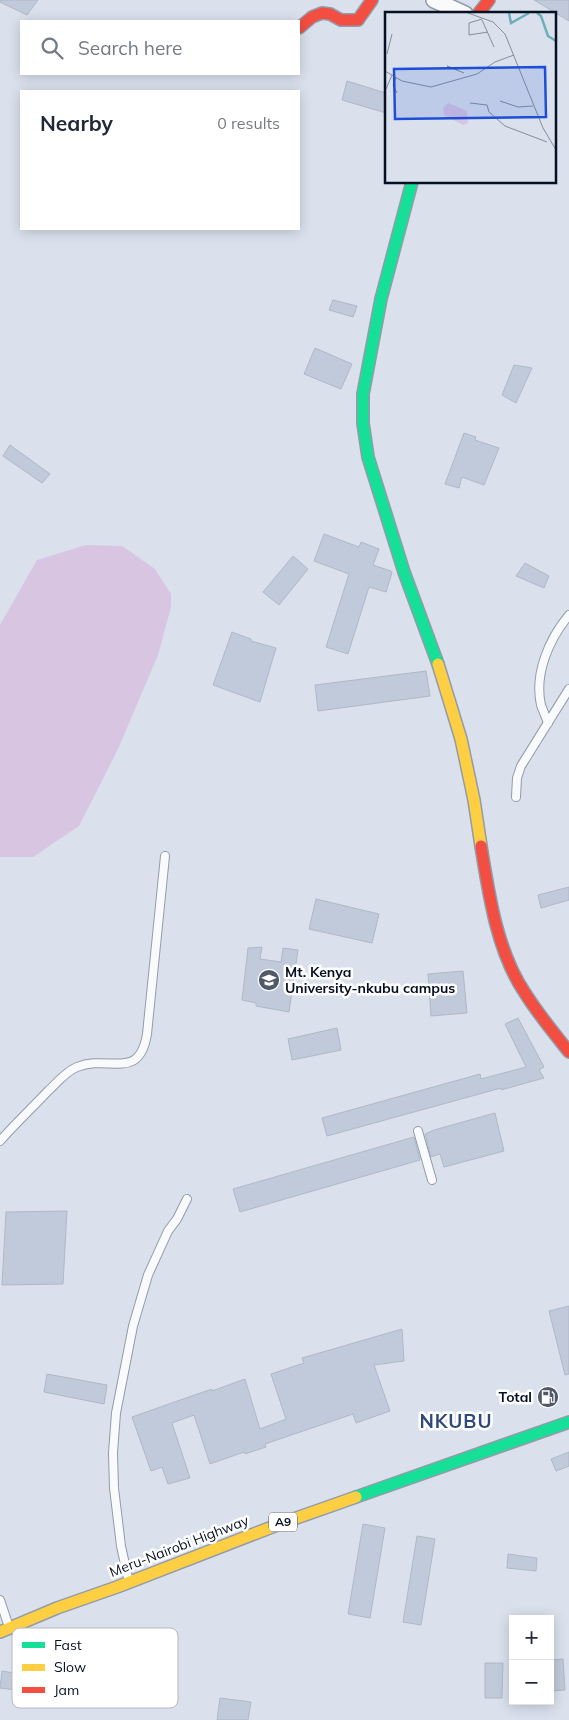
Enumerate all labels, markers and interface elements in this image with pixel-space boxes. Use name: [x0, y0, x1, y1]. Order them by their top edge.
inset map: [385, 12, 556, 184]
search box: [20, 20, 300, 75]
icon: search: [38, 34, 66, 62]
text: Search here: [78, 36, 182, 60]
text: Nearby: [40, 110, 113, 136]
text: 0 results: [217, 113, 280, 133]
place label: Mt. Kenya University-nkubu campus: [285, 963, 455, 997]
school or university icon: Mt. Kenya University-nkubu campus: [257, 968, 281, 992]
fuel station icon: Total: [536, 1385, 560, 1409]
place label: Total: [499, 1388, 532, 1406]
district label: NKUBU: [419, 1409, 493, 1433]
street label: Meru-Nairobi Highway: [107, 1511, 252, 1581]
road number: A9: [269, 1512, 297, 1531]
map controls: [509, 1615, 554, 1705]
button: +: [509, 1615, 554, 1660]
legend: [12, 1628, 178, 1708]
text: Fast: [54, 1636, 82, 1654]
text: Slow: [54, 1658, 86, 1676]
button: −: [509, 1660, 554, 1705]
text: Jam: [54, 1681, 79, 1699]

